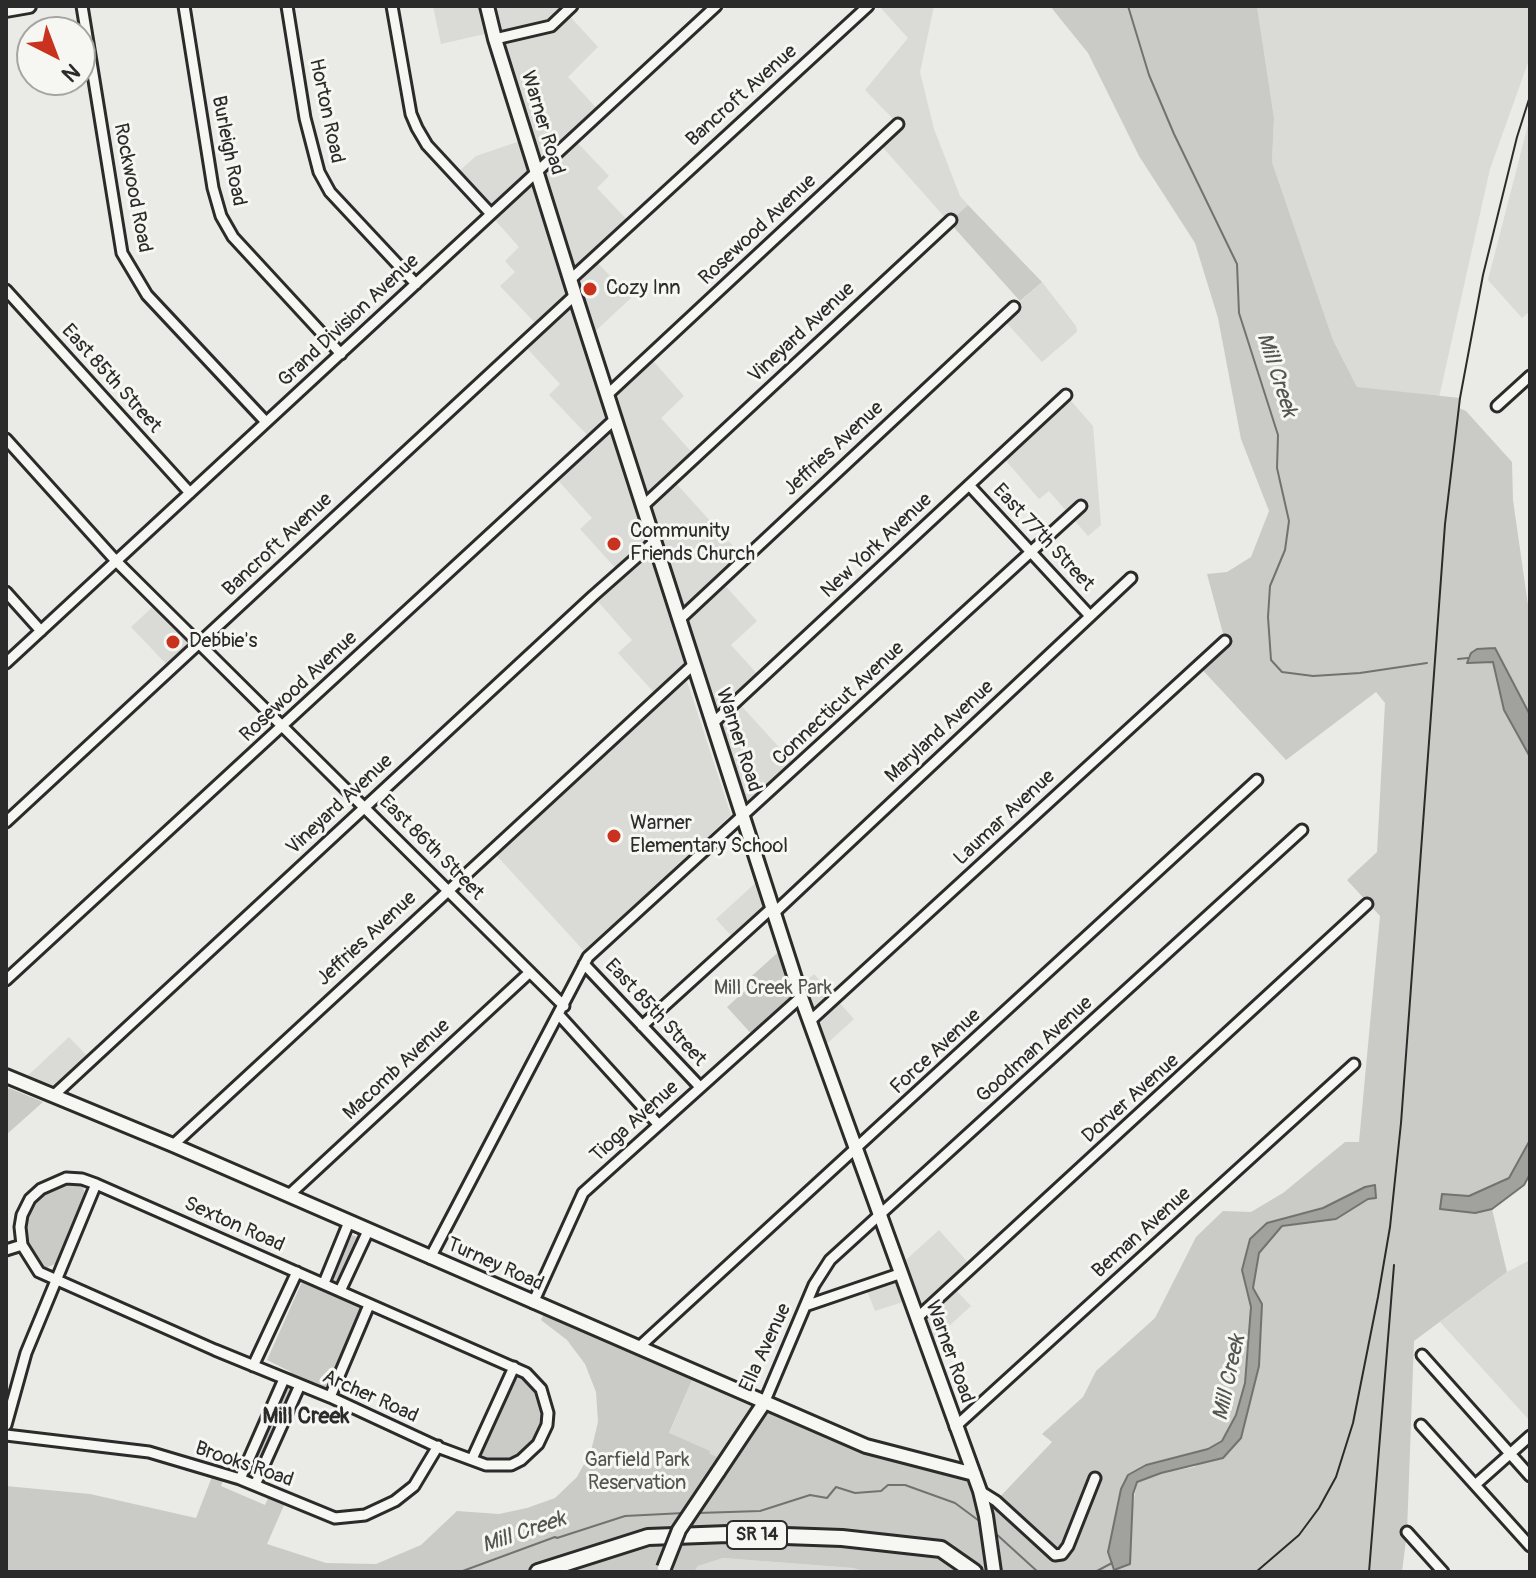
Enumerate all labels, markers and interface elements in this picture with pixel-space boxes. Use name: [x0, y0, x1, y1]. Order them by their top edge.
north arrow: [16, 16, 96, 96]
street label: Bancroft Avenue: [682, 40, 802, 152]
text: N: [56, 57, 86, 88]
street label: Horton Road: [303, 57, 349, 165]
street label: Warner Road: [515, 68, 569, 178]
street label: Burleigh Road: [206, 94, 250, 208]
street label: Rockwood Road: [108, 121, 156, 255]
street label: Rosewood Avenue: [694, 169, 822, 291]
street label: Grand Division Avenue: [274, 249, 424, 393]
place label: Cozy Inn: [606, 277, 681, 301]
street label: Vineyard Avenue: [744, 278, 860, 388]
marker: Cozy Inn: [581, 280, 599, 298]
street label: East 85th Street: [56, 320, 166, 438]
water label: Mill Creek: [1250, 330, 1302, 420]
street label: Jeffries Avenue: [779, 397, 889, 501]
street label: East 77th Street: [987, 479, 1099, 597]
street label: Bancroft Avenue: [218, 488, 338, 602]
street label: New York Avenue: [816, 488, 938, 604]
place label: Community Friends Church: [630, 520, 755, 567]
marker: Community Friends Church: [605, 535, 623, 553]
street label: Rosewood Avenue: [235, 626, 363, 748]
place label: Debbie's: [189, 630, 257, 654]
marker: Debbie's: [164, 633, 182, 651]
street label: Connecticut Avenue: [768, 637, 910, 771]
street label: Maryland Avenue: [881, 676, 999, 788]
street label: Warner Road: [710, 685, 766, 795]
street label: Vineyard Avenue: [282, 750, 398, 860]
street label: Laumar Avenue: [949, 765, 1061, 871]
street label: East 86th Street: [373, 790, 489, 906]
place label: Warner Elementary School: [630, 812, 788, 859]
marker: Warner Elementary School: [605, 827, 623, 845]
street label: Jeffries Avenue: [312, 887, 422, 991]
street label: East 85th Street: [599, 954, 711, 1072]
park label: Mill Creek Park: [714, 977, 832, 1001]
street label: Goodman Avenue: [972, 992, 1098, 1108]
street label: Force Avenue: [886, 1004, 986, 1100]
street label: Macomb Avenue: [339, 1014, 455, 1126]
street label: Dorver Avenue: [1078, 1049, 1184, 1149]
street label: Tioga Avenue: [586, 1076, 684, 1168]
street label: Beman Avenue: [1088, 1182, 1196, 1284]
street label: Sexton Road: [180, 1192, 288, 1258]
street label: Turney Road: [443, 1233, 547, 1297]
street label: Warner Road: [919, 1297, 979, 1407]
street label: Ella Avenue: [735, 1300, 797, 1396]
water label: Mill Creek: [1208, 1333, 1252, 1423]
street label: Archer Road: [318, 1365, 422, 1429]
district label: Mill Creek: [263, 1404, 349, 1430]
street label: Brooks Road: [192, 1437, 296, 1493]
park label: Garfield Park Reservation: [584, 1449, 690, 1496]
water label: Mill Creek: [479, 1506, 569, 1560]
road number: SR 14: [727, 1521, 787, 1549]

